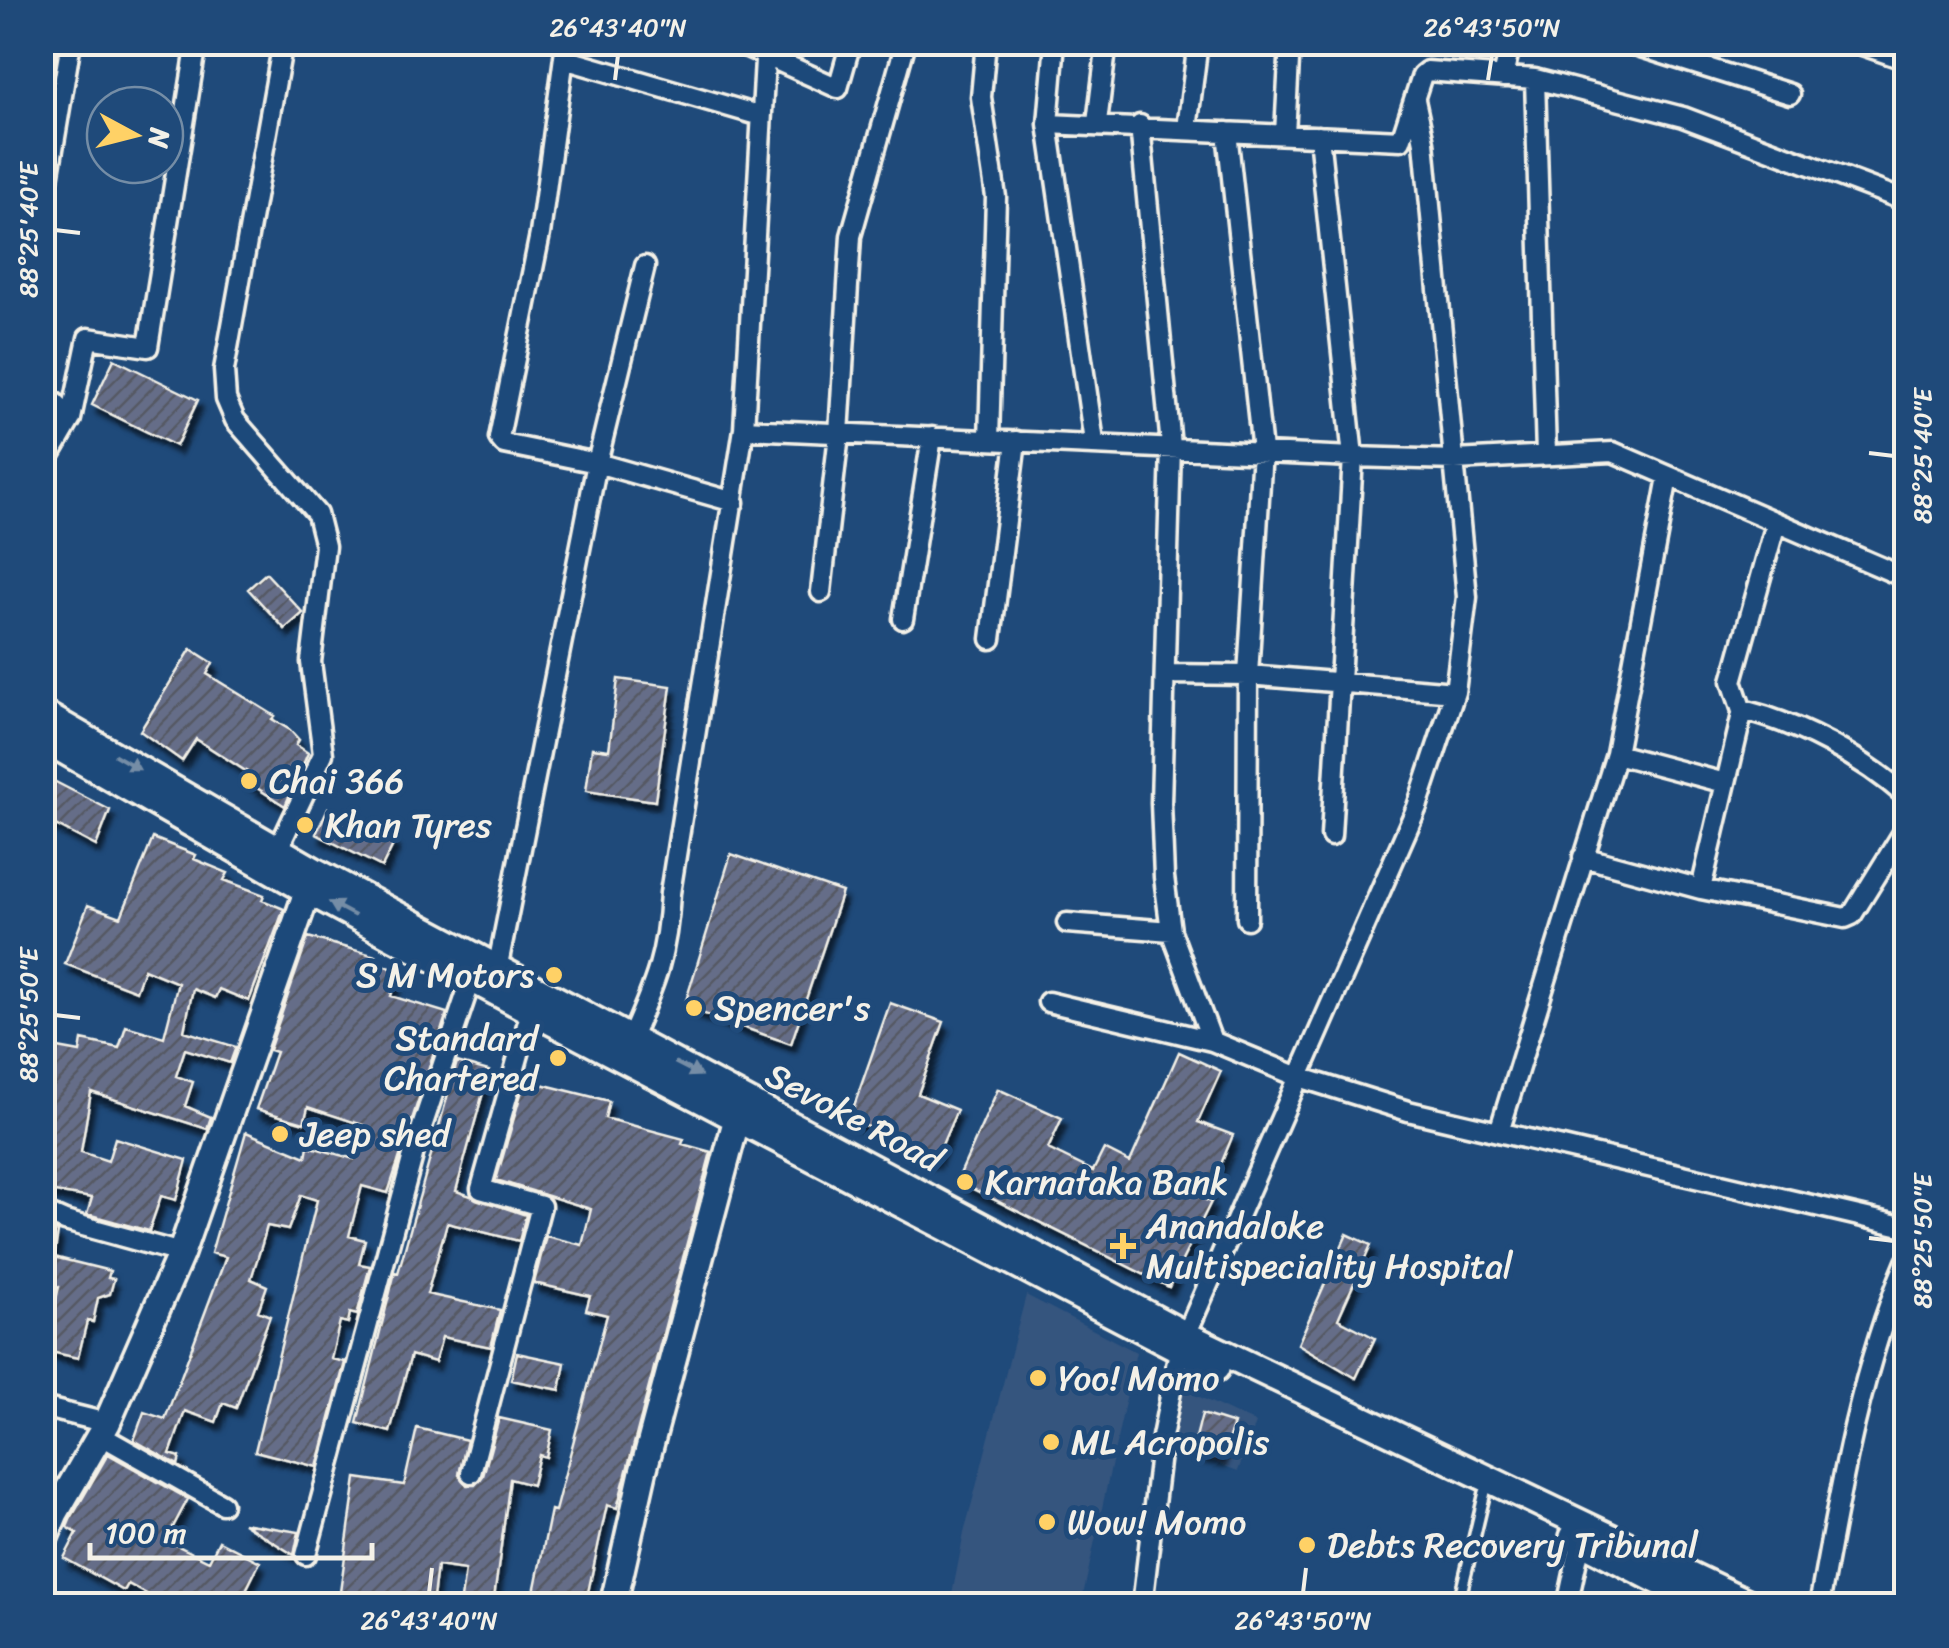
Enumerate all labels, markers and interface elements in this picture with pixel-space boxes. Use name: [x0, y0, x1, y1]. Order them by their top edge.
text: 26°43'40"N: [549, 5, 687, 50]
text: 26°43'50"N: [1424, 5, 1561, 50]
north arrow: [85, 85, 185, 185]
text: N: [134, 124, 185, 151]
text: 88°25'40"E: [6, 160, 51, 298]
text: 88°25'40"E: [1900, 386, 1945, 524]
place label: Chai 366: [269, 750, 405, 812]
one-way arrow: [113, 752, 141, 770]
marker: Chai 366: [238, 770, 260, 792]
place label: Khan Tyres: [325, 794, 492, 856]
marker: Khan Tyres: [294, 814, 316, 836]
one-way arrow: [328, 901, 357, 918]
place label: S M Motors: [356, 944, 535, 1006]
text: 88°25'50"E: [6, 945, 51, 1083]
marker: S M Motors: [543, 964, 565, 986]
place label: Spencer's: [714, 977, 870, 1039]
marker: Spencer's: [683, 997, 705, 1019]
place label: Standard Chartered: [384, 1007, 541, 1109]
street label: Sevoke Road: [754, 1044, 956, 1191]
marker: Standard Chartered: [547, 1047, 569, 1069]
one-way arrow: [674, 1060, 703, 1077]
place label: Jeep shed: [299, 1103, 452, 1165]
marker: Jeep shed: [269, 1123, 291, 1145]
place label: Karnataka Bank: [985, 1151, 1229, 1213]
marker: Karnataka Bank: [954, 1171, 976, 1193]
text: 88°25'50"E: [1900, 1171, 1945, 1309]
place label: Anandaloke Multispeciality Hospital: [1145, 1195, 1514, 1297]
marker: Anandaloke Multispeciality Hospital: [1110, 1233, 1136, 1259]
place label: Yoo! Momo: [1058, 1347, 1220, 1409]
marker: Yoo! Momo: [1027, 1367, 1049, 1389]
place label: ML Acropolis: [1071, 1411, 1269, 1473]
marker: ML Acropolis: [1040, 1431, 1062, 1453]
place label: Wow! Momo: [1067, 1491, 1246, 1553]
scale bar: [90, 1498, 372, 1560]
text: 100 m: [105, 1506, 187, 1560]
marker: Wow! Momo: [1036, 1511, 1058, 1533]
place label: Debts Recovery Tribunal: [1327, 1514, 1699, 1576]
marker: Debts Recovery Tribunal: [1296, 1534, 1318, 1556]
text: 26°43'40"N: [360, 1598, 498, 1643]
text: 26°43'50"N: [1235, 1598, 1372, 1643]

